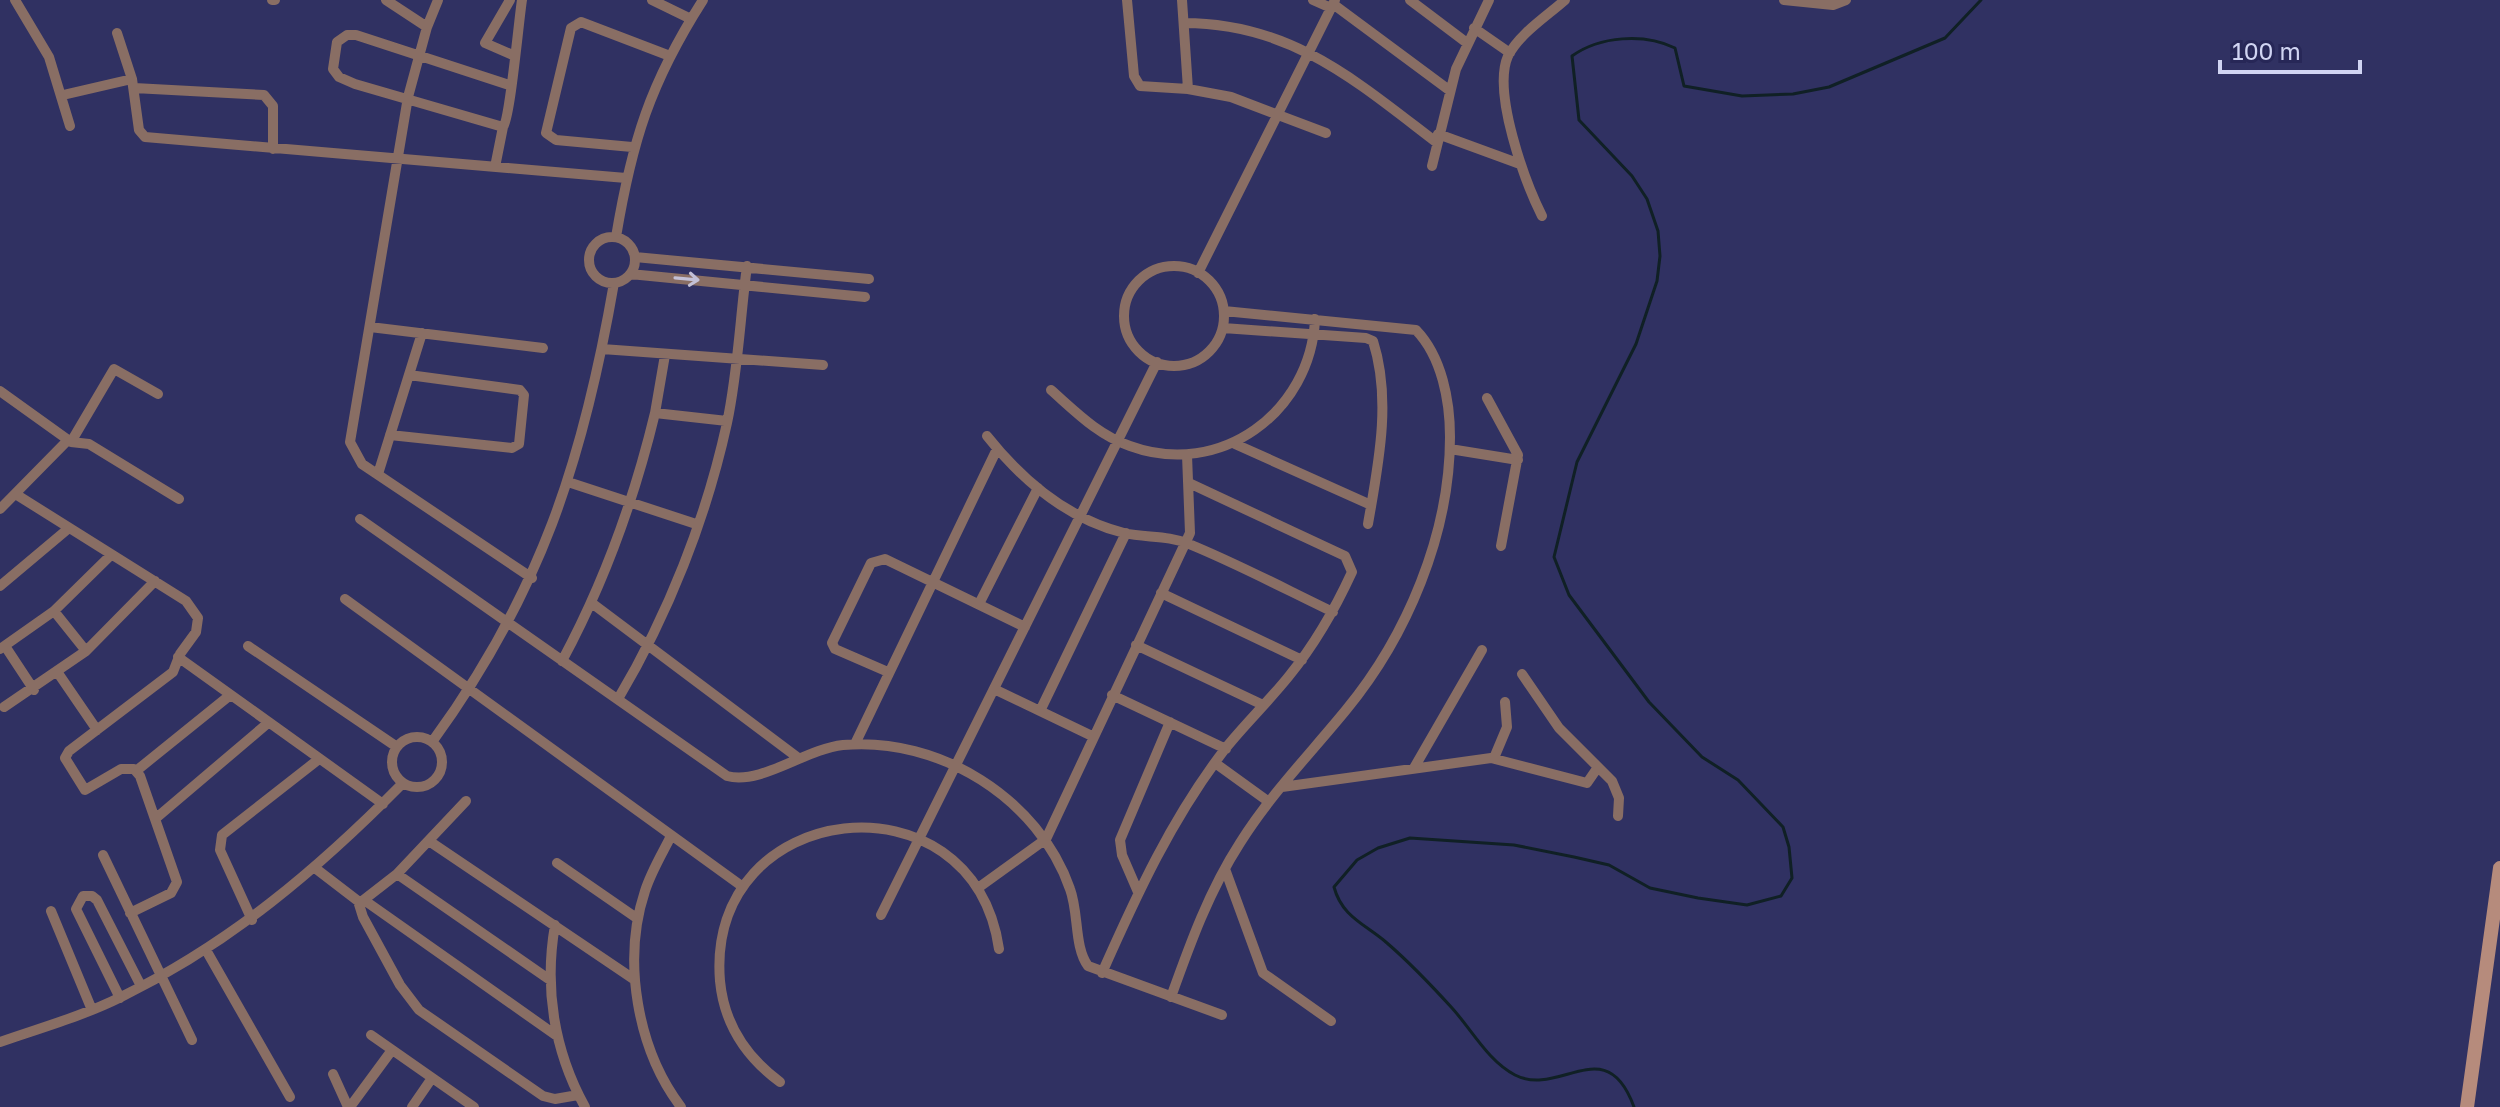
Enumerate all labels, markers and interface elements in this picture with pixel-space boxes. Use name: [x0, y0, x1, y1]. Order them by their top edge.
scale bar: [2220, 24, 2360, 74]
text: 100 m: [2232, 36, 2301, 65]
one-way arrow: [673, 272, 700, 287]

